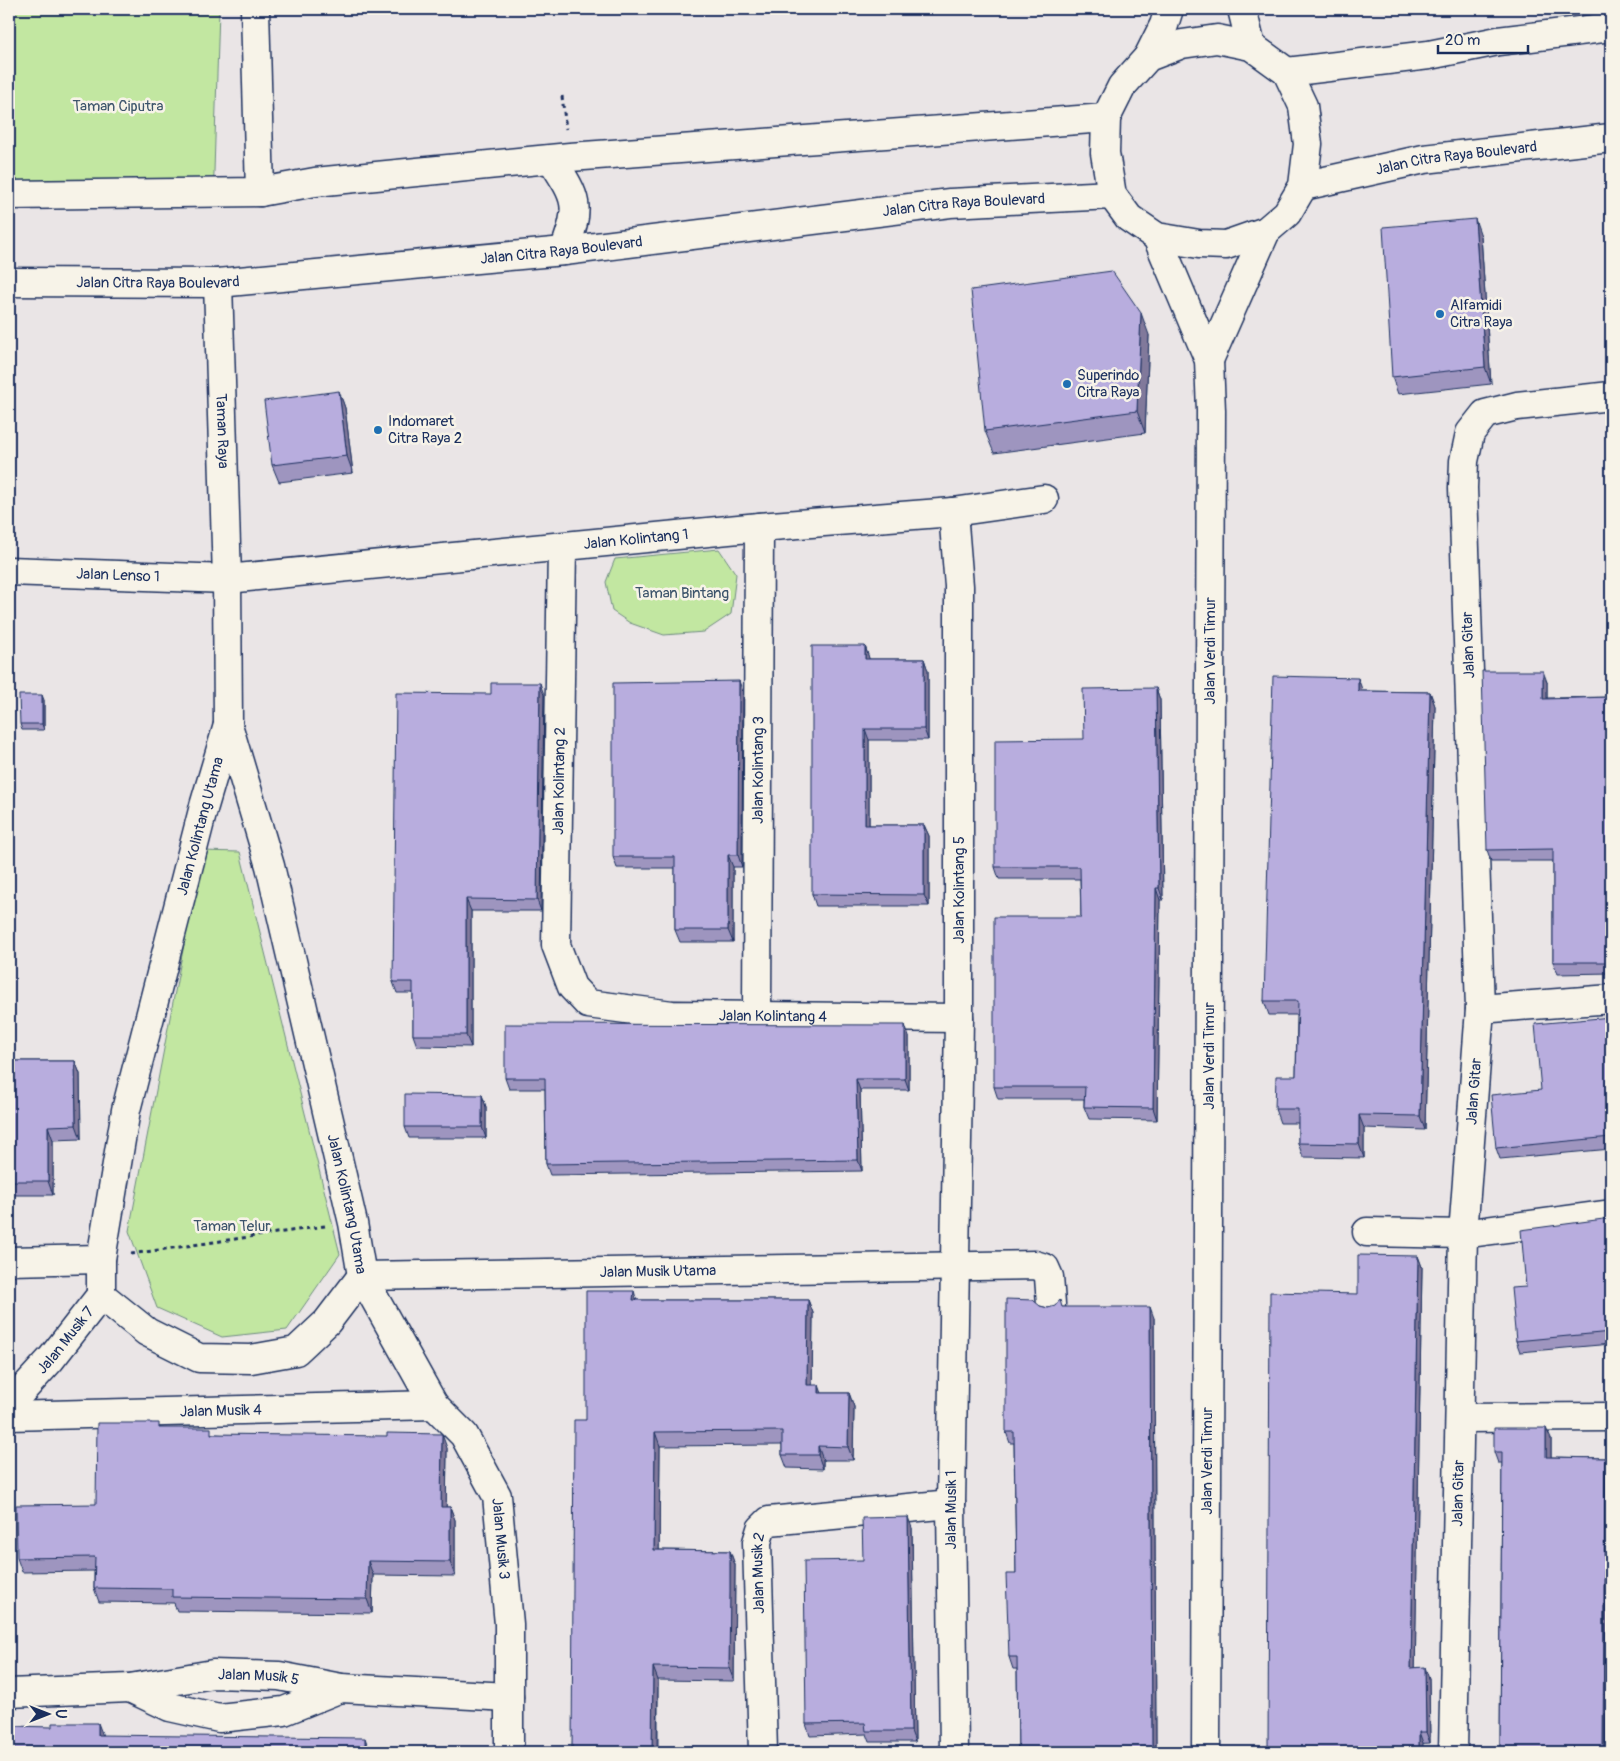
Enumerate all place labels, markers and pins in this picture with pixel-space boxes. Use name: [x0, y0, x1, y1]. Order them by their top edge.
place label: Alfamidi Citra Raya: [1450, 296, 1513, 332]
marker: Alfamidi Citra Raya: [1434, 308, 1446, 320]
place label: Superindo Citra Raya: [1077, 366, 1140, 402]
marker: Superindo Citra Raya: [1061, 378, 1073, 390]
place label: Indomaret Citra Raya 2: [388, 412, 462, 448]
marker: Indomaret Citra Raya 2: [372, 424, 384, 436]

